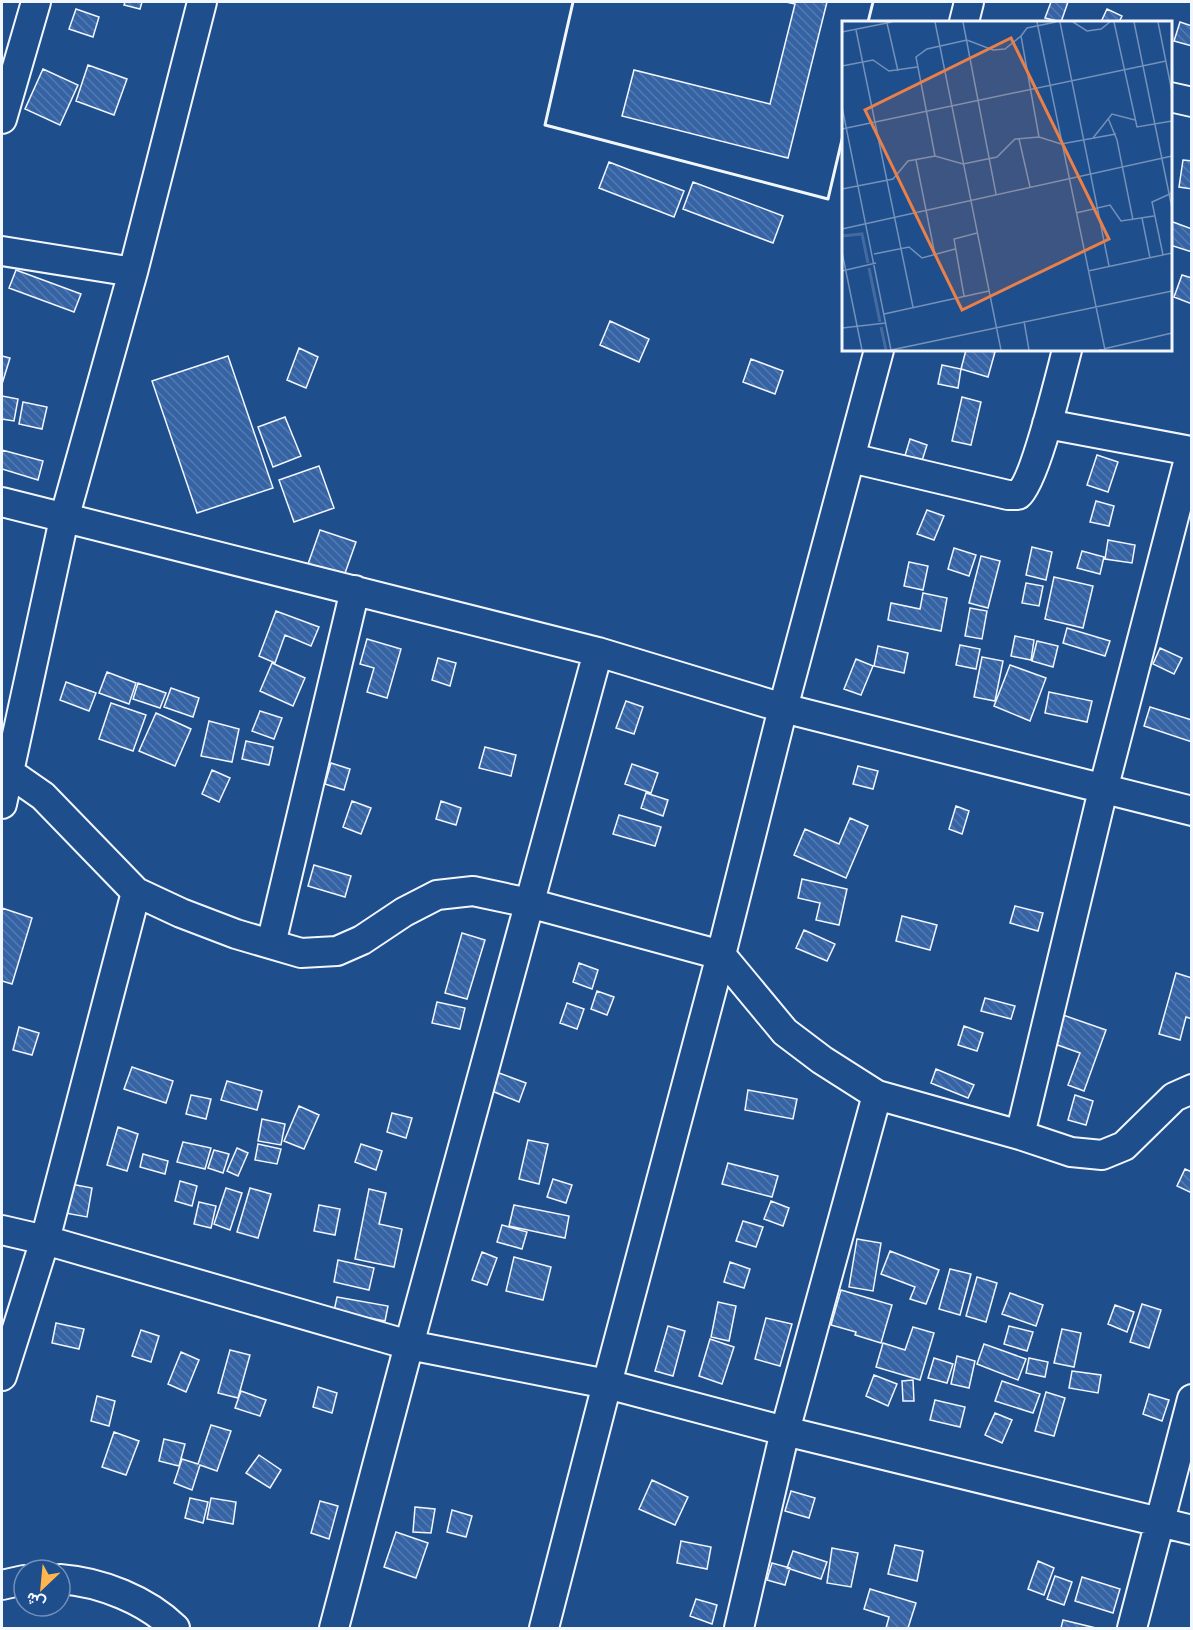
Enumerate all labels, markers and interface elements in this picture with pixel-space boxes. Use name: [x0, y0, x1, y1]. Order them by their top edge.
inset map: [842, 21, 1172, 351]
north arrow: [12, 1558, 72, 1618]
text: ش: [22, 1588, 48, 1615]

